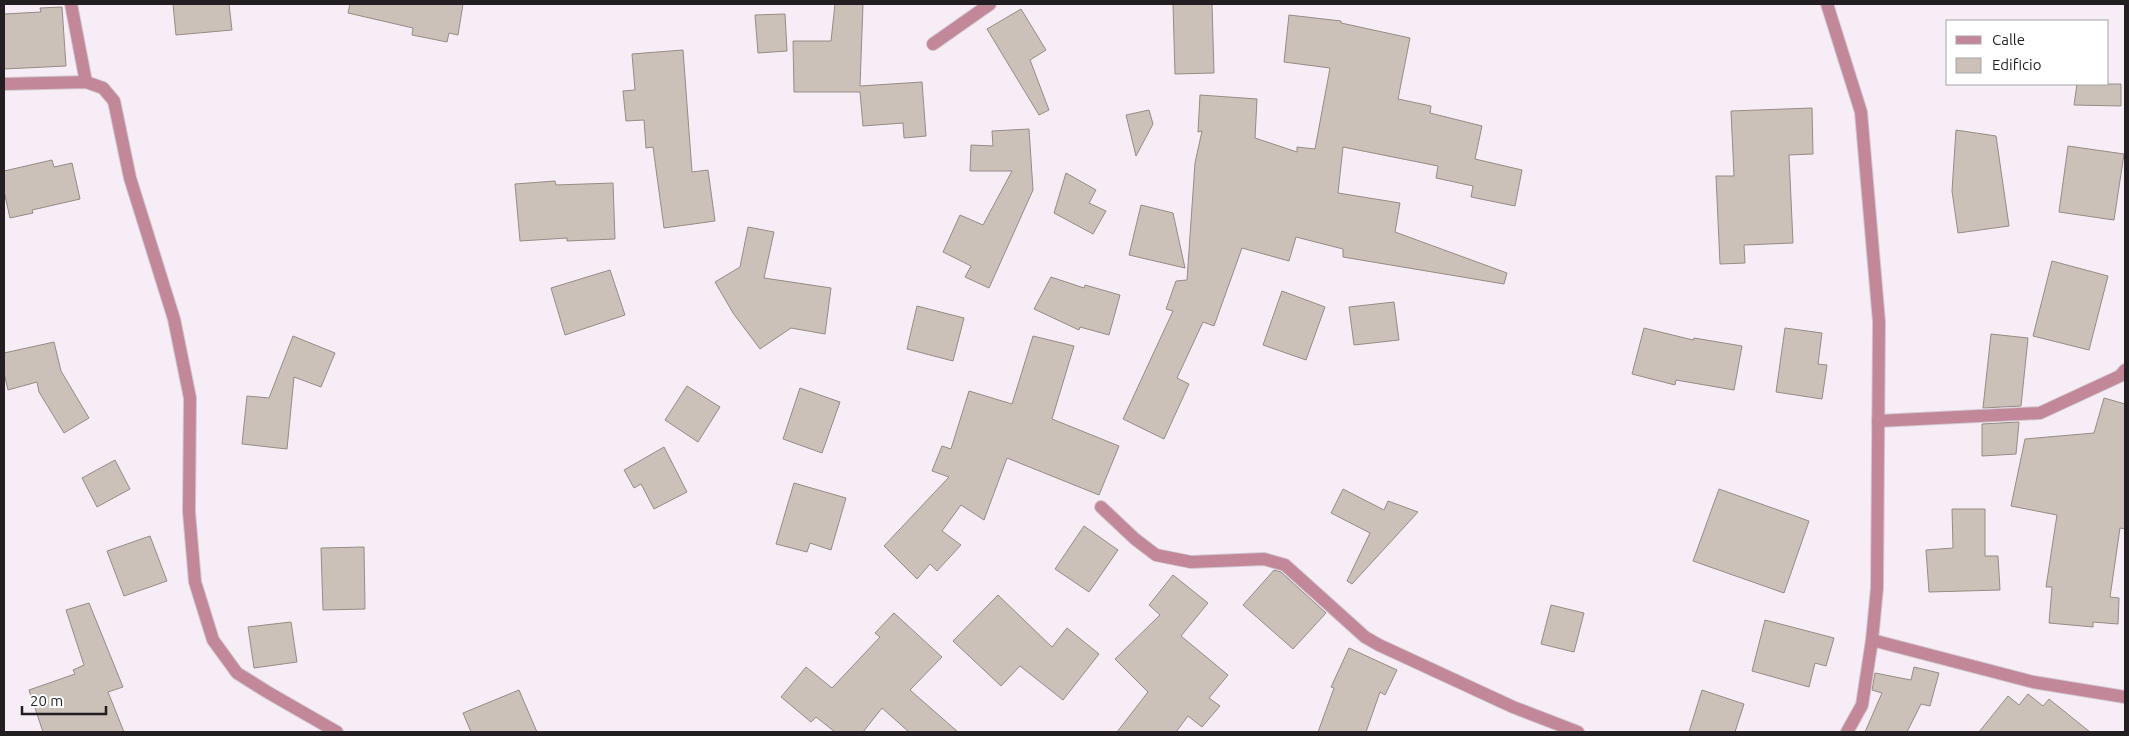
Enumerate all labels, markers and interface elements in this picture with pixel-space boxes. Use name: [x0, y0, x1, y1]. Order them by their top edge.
legend: [1946, 20, 2109, 85]
text: Calle: [1992, 31, 2025, 48]
text: Edificio: [1992, 56, 2041, 73]
scale bar: [22, 684, 106, 716]
text: 20 m: [30, 692, 63, 709]

